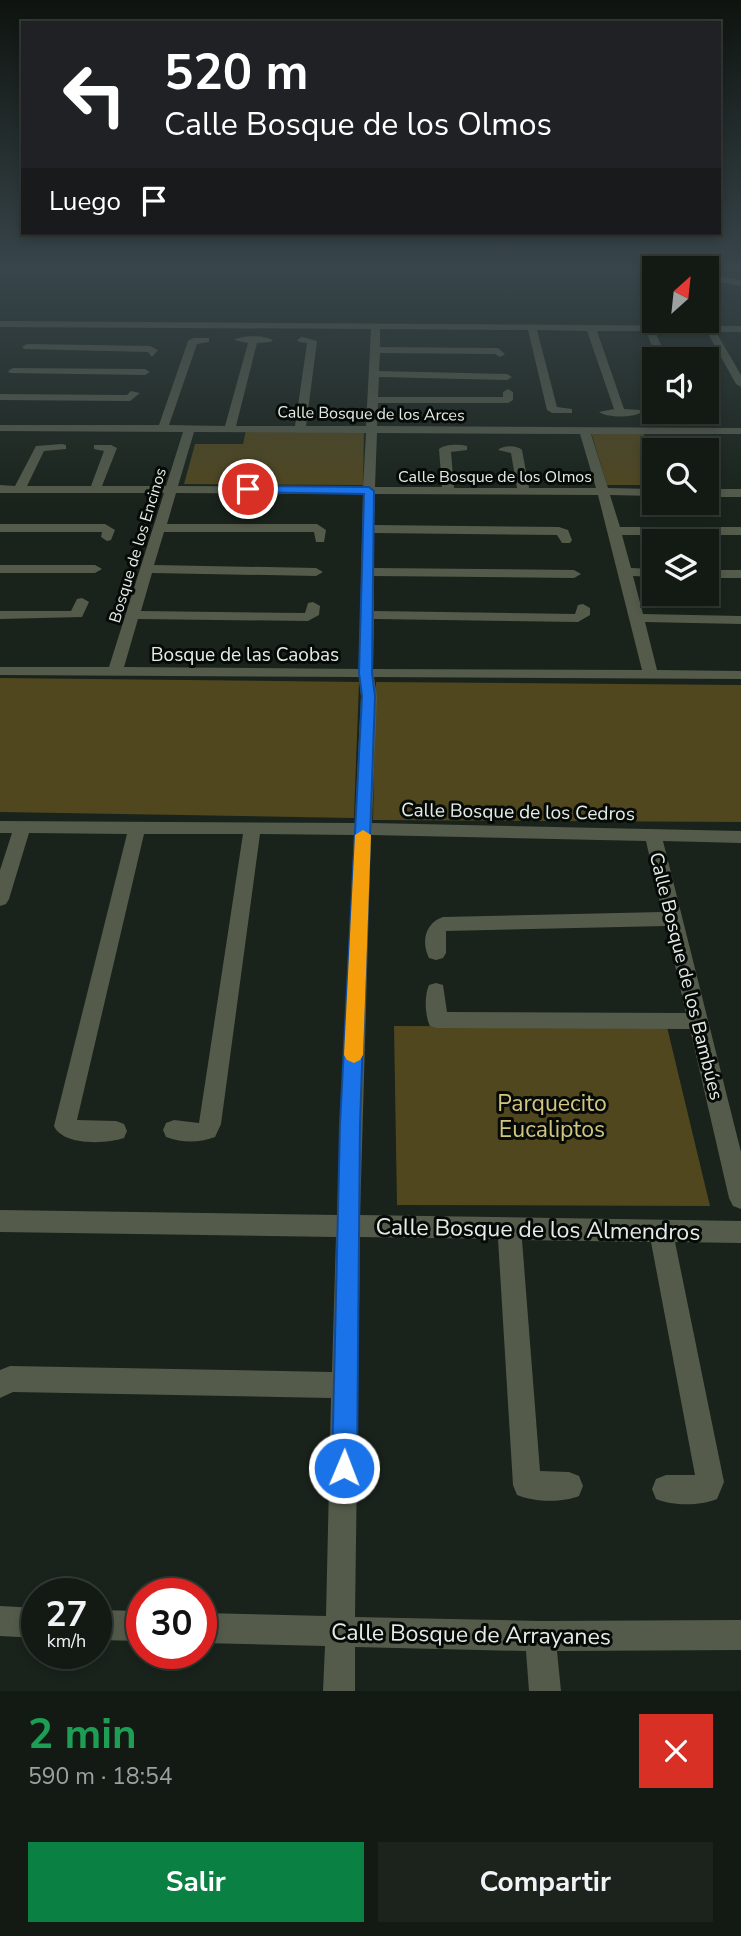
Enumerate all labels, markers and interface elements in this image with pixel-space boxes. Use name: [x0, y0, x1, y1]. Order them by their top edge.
text: 520 m: [164, 39, 308, 106]
icon: left: [49, 49, 140, 140]
text: Calle Bosque de los Olmos: [164, 103, 552, 146]
icon: arrive: [135, 182, 173, 220]
text: Luego: [49, 184, 121, 219]
north arrow: [642, 256, 719, 332]
map controls: [642, 256, 719, 606]
button: sound: [642, 347, 719, 424]
street label: Calle Bosque de los Arces: [277, 401, 465, 427]
button: search: [642, 438, 719, 515]
pin: [218, 459, 278, 519]
street label: Bosque de los Encinos: [104, 465, 172, 625]
street label: Calle Bosque de los Olmos: [398, 466, 592, 488]
icon: arrive: [229, 470, 267, 508]
button: layers: [642, 529, 719, 606]
street label: Bosque de las Caobas: [151, 642, 339, 668]
street label: Calle Bosque de los Cedros: [401, 797, 635, 827]
street label: Calle Bosque de los Bambúes: [643, 850, 729, 1103]
park label: Parquecito Eucaliptos: [497, 1088, 607, 1145]
street label: Calle Bosque de los Almendros: [375, 1211, 701, 1248]
position arrow: [307, 1431, 381, 1505]
speed limit sign: 30: [126, 1578, 217, 1669]
text: 27: [45, 1591, 88, 1638]
street label: Calle Bosque de Arrayanes: [331, 1617, 611, 1652]
text: km/h: [47, 1629, 86, 1653]
text: 2 min: [28, 1706, 137, 1763]
button: close: [639, 1714, 713, 1788]
text: 590 m · 18:54: [28, 1761, 173, 1792]
button: Salir: [28, 1842, 364, 1922]
button: Compartir: [378, 1842, 713, 1922]

